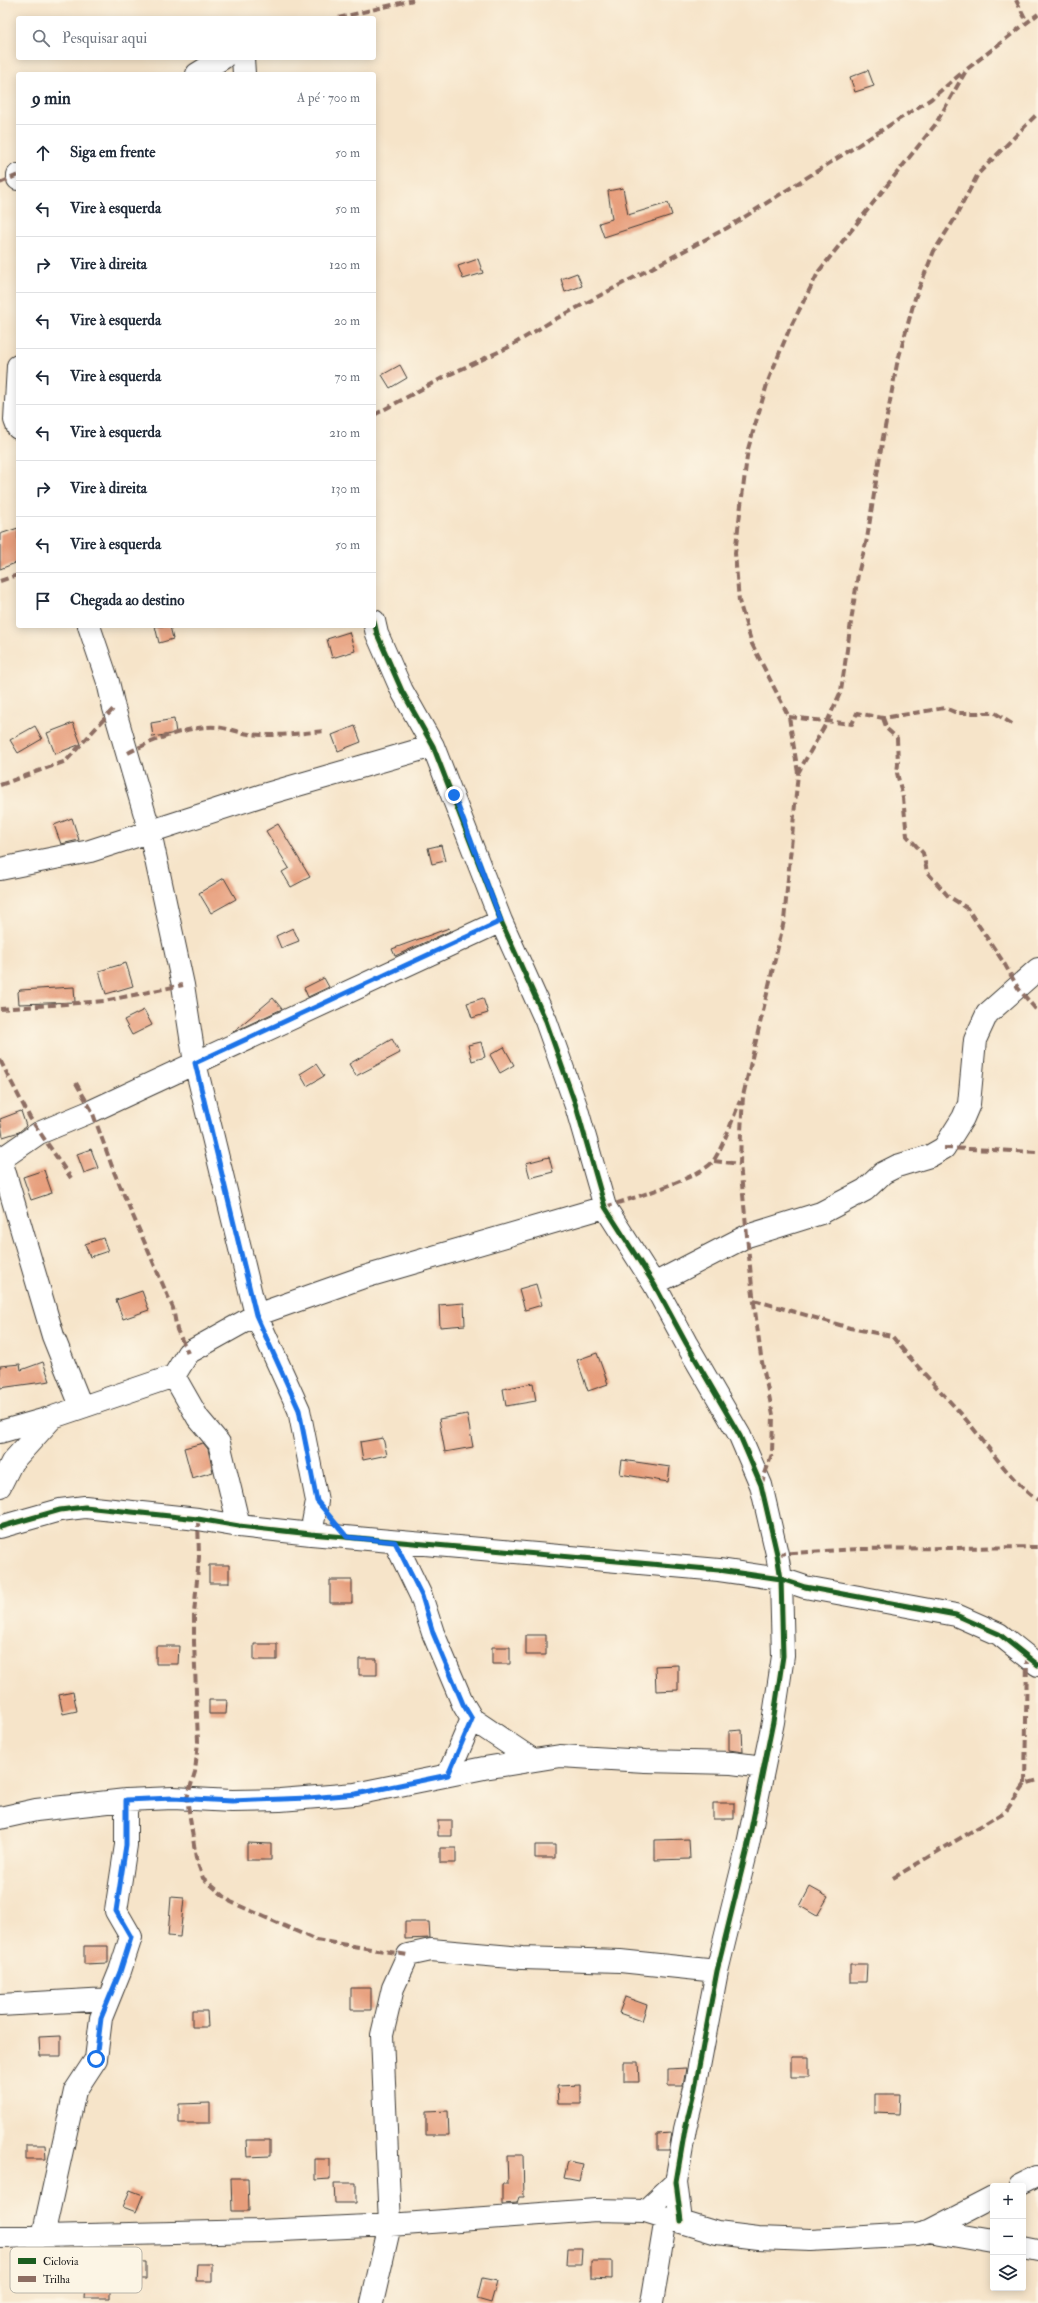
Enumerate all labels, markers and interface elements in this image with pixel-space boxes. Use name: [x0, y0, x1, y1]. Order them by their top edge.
search box: [16, 16, 376, 60]
icon: search: [30, 27, 52, 49]
text: Pesquisar aqui: [62, 29, 147, 48]
text: 9 min: [32, 88, 71, 109]
text: A pé · 700 m: [297, 90, 360, 106]
icon: ahead: [32, 142, 54, 164]
text: Siga em frente: [70, 143, 156, 162]
text: 50 m: [335, 145, 360, 161]
icon: left: [32, 198, 54, 220]
text: Vire à esquerda: [70, 199, 161, 218]
text: 50 m: [335, 201, 360, 217]
icon: right: [32, 254, 54, 276]
text: Vire à direita: [70, 255, 147, 274]
text: 120 m: [329, 257, 360, 273]
icon: left: [32, 310, 54, 332]
text: Vire à esquerda: [70, 311, 161, 330]
text: 20 m: [334, 313, 360, 329]
icon: left: [32, 366, 54, 388]
text: Vire à esquerda: [70, 367, 161, 386]
text: 70 m: [335, 369, 360, 385]
icon: left: [32, 422, 54, 444]
text: Vire à esquerda: [70, 423, 161, 442]
text: 210 m: [329, 425, 360, 441]
icon: right: [32, 478, 54, 500]
text: Vire à direita: [70, 479, 147, 498]
text: 130 m: [331, 481, 360, 497]
icon: left: [32, 534, 54, 556]
text: Vire à esquerda: [70, 535, 161, 554]
text: 50 m: [335, 537, 360, 553]
icon: arrive: [32, 590, 54, 612]
text: Chegada ao destino: [70, 591, 185, 610]
route end: [445, 786, 463, 804]
route start: [87, 2050, 105, 2068]
map controls: [990, 2183, 1026, 2291]
button: +: [990, 2183, 1026, 2219]
button: −: [990, 2219, 1026, 2255]
legend: [10, 2247, 142, 2293]
text: Ciclovia: [43, 2255, 79, 2268]
button: layers: [990, 2255, 1026, 2291]
text: Trilha: [43, 2273, 71, 2286]

